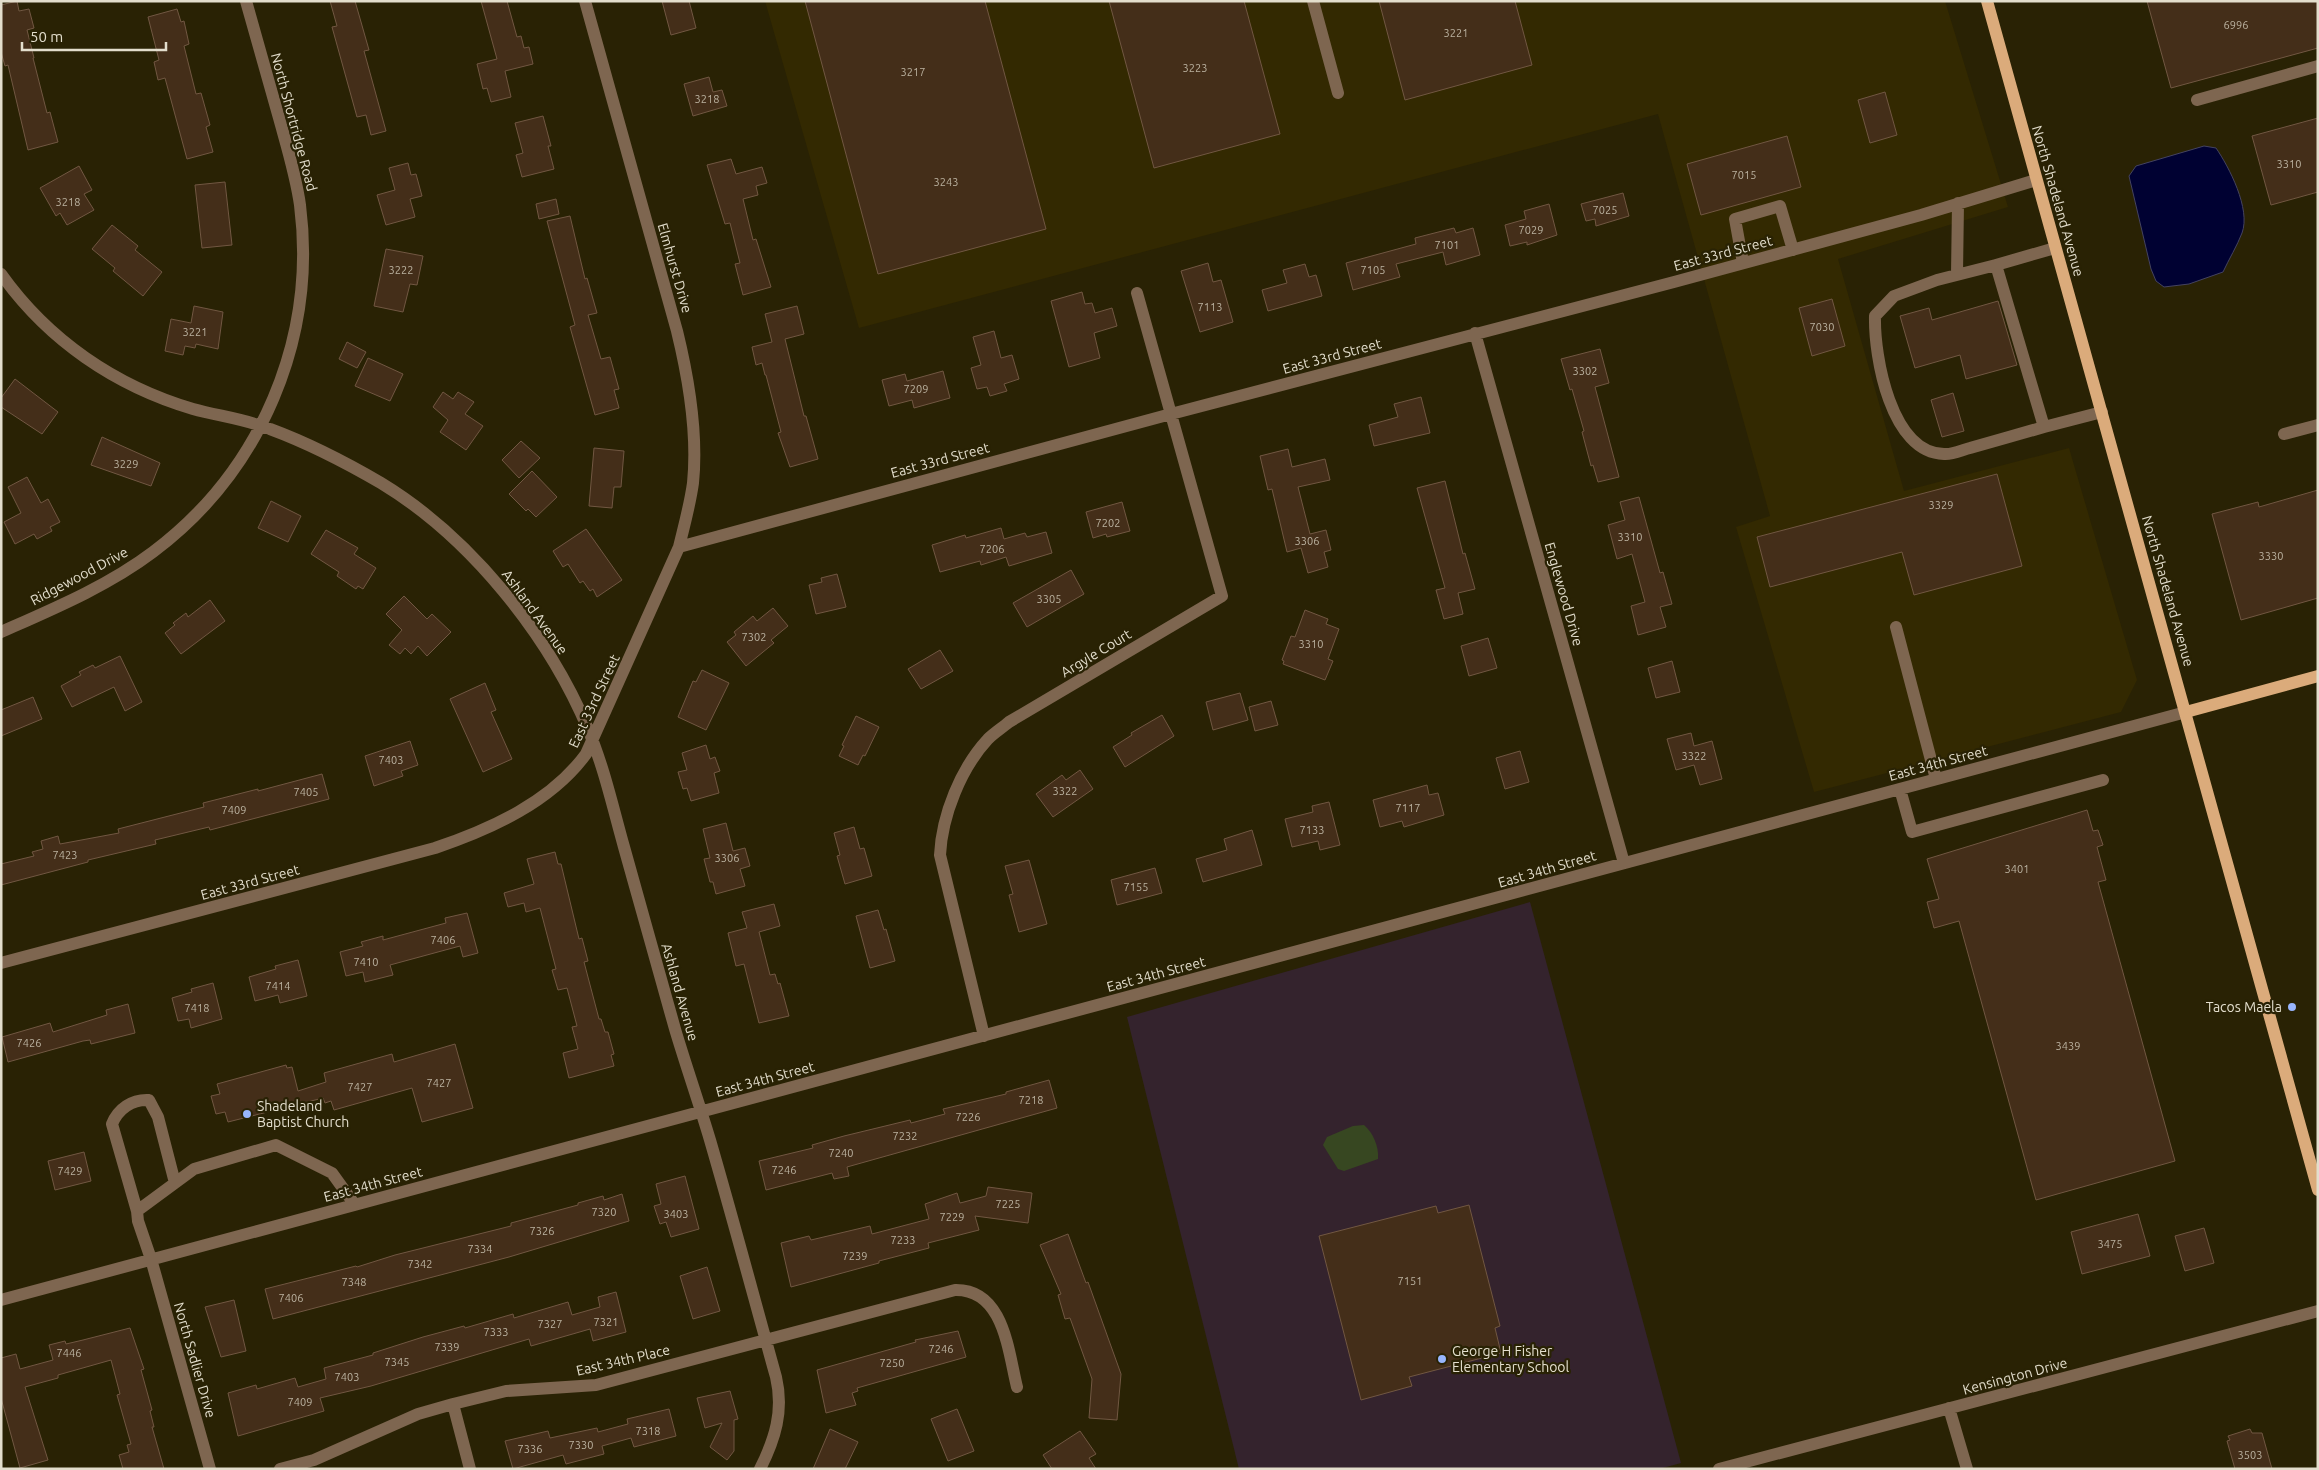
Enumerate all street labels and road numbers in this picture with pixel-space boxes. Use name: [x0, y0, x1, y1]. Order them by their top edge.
street label: North Shortridge Road: [268, 51, 320, 193]
street label: North Shadeland Avenue: [2029, 124, 2087, 278]
street label: Elmhurst Drive: [655, 221, 695, 315]
street label: East 33rd Street: [1672, 232, 1775, 274]
street label: East 33rd Street: [1281, 335, 1384, 377]
street label: East 33rd Street: [889, 439, 992, 481]
street label: North Shadeland Avenue: [2139, 514, 2197, 668]
street label: Englewood Drive: [1542, 540, 1586, 648]
street label: Ridgewood Drive: [28, 544, 130, 608]
street label: Ashland Avenue: [499, 567, 571, 657]
street label: Argyle Court: [1058, 625, 1135, 680]
street label: East 33rd Street: [565, 651, 623, 750]
street label: East 34th Street: [1887, 742, 1990, 784]
street label: East 34th Street: [1496, 847, 1598, 891]
street label: East 33rd Street: [199, 861, 302, 903]
street label: Ashland Avenue: [658, 941, 702, 1043]
street label: East 34th Street: [1105, 953, 1208, 995]
street label: East 34th Street: [714, 1058, 817, 1100]
street label: East 34th Street: [322, 1163, 425, 1205]
street label: North Sadlier Drive: [171, 1300, 219, 1420]
street label: East 34th Place: [575, 1341, 671, 1379]
street label: Kensington Drive: [1961, 1354, 2069, 1398]

